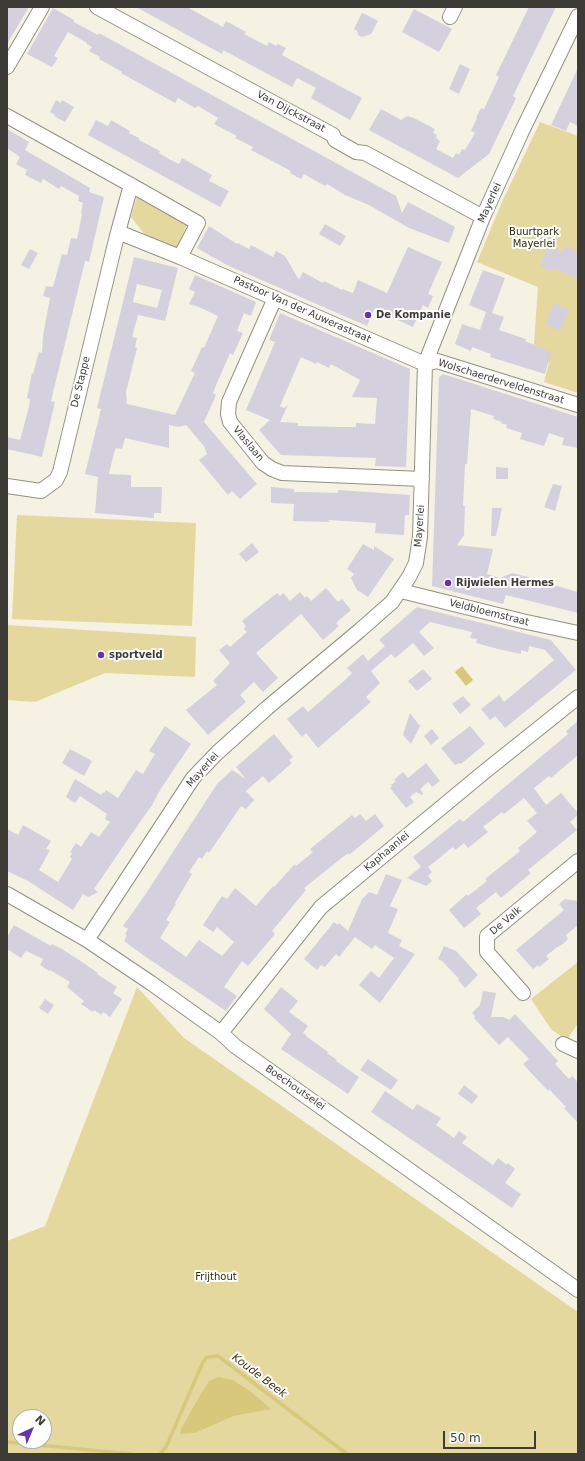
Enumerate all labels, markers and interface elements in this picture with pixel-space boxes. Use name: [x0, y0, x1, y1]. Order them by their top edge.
street label: Van Dijckstraat: [255, 89, 327, 135]
street label: Mayerlei: [476, 181, 504, 225]
park label: Buurtpark Mayerlei: [509, 226, 559, 250]
street label: Pastoor Van der Auwerastraat: [231, 274, 373, 346]
place label: De Kompanie: [376, 309, 451, 321]
marker: De Kompanie: [363, 310, 373, 320]
street label: De Stappe: [69, 355, 93, 409]
street label: Wolschaerderveldenstraat: [437, 357, 565, 407]
street label: Vlaslaan: [230, 424, 266, 464]
street label: Mayerlei: [413, 504, 427, 548]
place label: Rijwielen Hermes: [456, 577, 554, 589]
marker: Rijwielen Hermes: [443, 578, 453, 588]
street label: Veldbloemstraat: [448, 597, 530, 629]
place label: sportveld: [109, 649, 163, 661]
marker: sportveld: [96, 650, 106, 660]
street label: Mayerlei: [184, 750, 222, 790]
street label: Kaphaanlei: [362, 830, 412, 874]
street label: De Valk: [488, 904, 524, 938]
street label: Boechoutselei: [263, 1063, 327, 1113]
park label: Frijthout: [195, 1271, 237, 1283]
water label: Koude Beek: [229, 1351, 289, 1401]
north arrow: [12, 1409, 52, 1449]
text: N: [32, 1413, 48, 1429]
scale bar: [445, 1423, 538, 1449]
text: 50 m: [450, 1431, 481, 1445]

